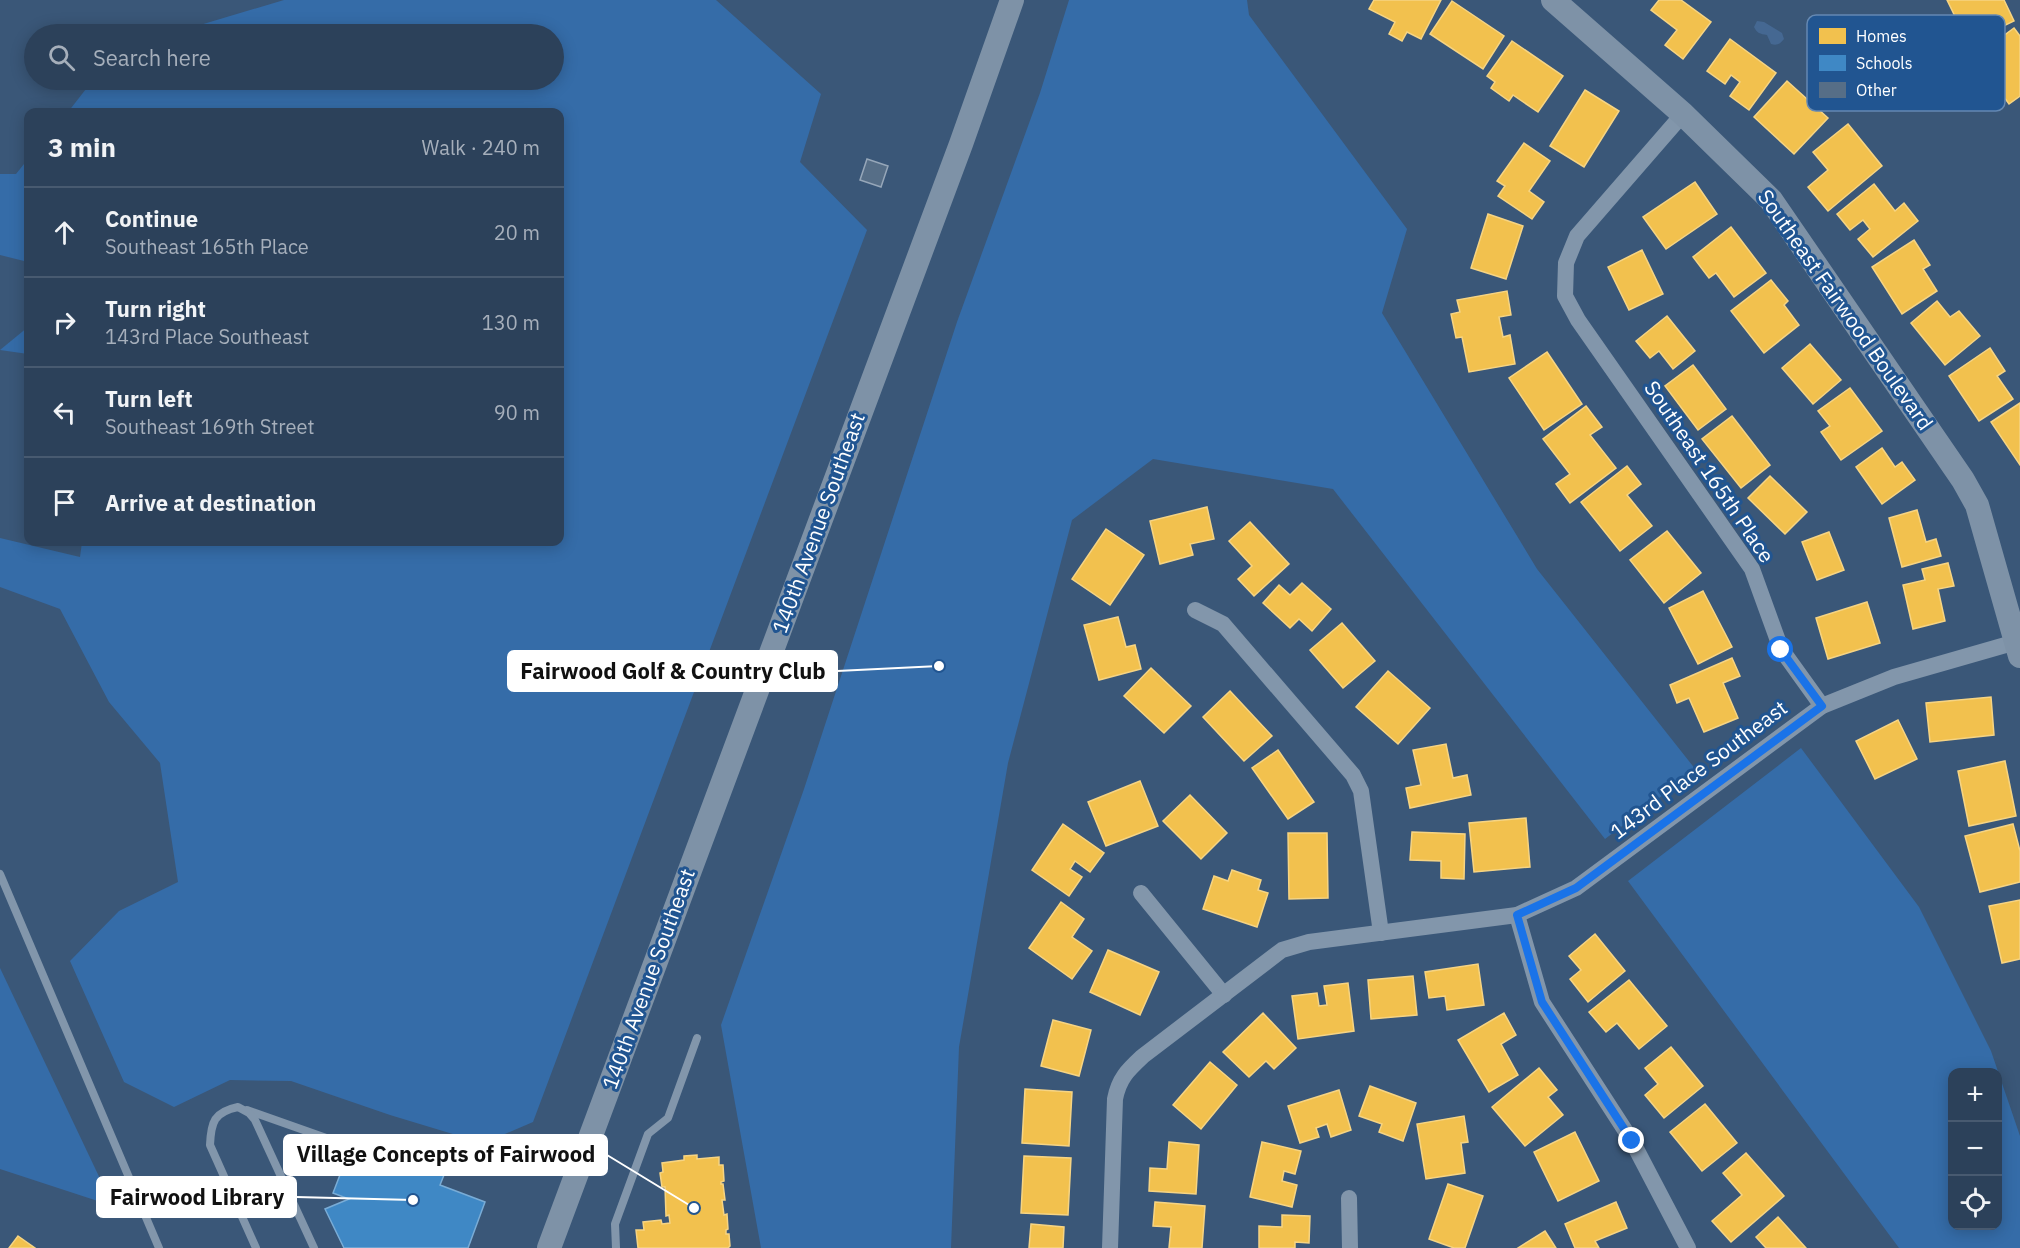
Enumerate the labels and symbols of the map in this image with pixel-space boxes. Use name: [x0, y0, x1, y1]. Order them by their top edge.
legend: [1807, 15, 2005, 111]
text: Homes: [1856, 26, 1907, 46]
text: Schools: [1856, 53, 1913, 73]
text: Other: [1856, 80, 1897, 100]
street label: Southeast Fairwood Boulevard: [1752, 184, 1940, 435]
street label: Southeast 165th Place: [1638, 375, 1781, 568]
street label: 140th Avenue Southeast: [765, 409, 871, 637]
route start: [1767, 636, 1793, 662]
callout: Fairwood Golf & Country Club: [508, 651, 837, 691]
text: Fairwood Golf & Country Club: [520, 656, 826, 685]
street label: 143rd Place Southeast: [1604, 693, 1792, 845]
street label: 140th Avenue Southeast: [595, 865, 701, 1093]
route end: [1618, 1127, 1644, 1153]
callout: Village Concepts of Fairwood: [284, 1135, 607, 1175]
text: Village Concepts of Fairwood: [297, 1139, 595, 1168]
callout: Fairwood Library: [97, 1177, 296, 1217]
text: Fairwood Library: [110, 1182, 285, 1211]

